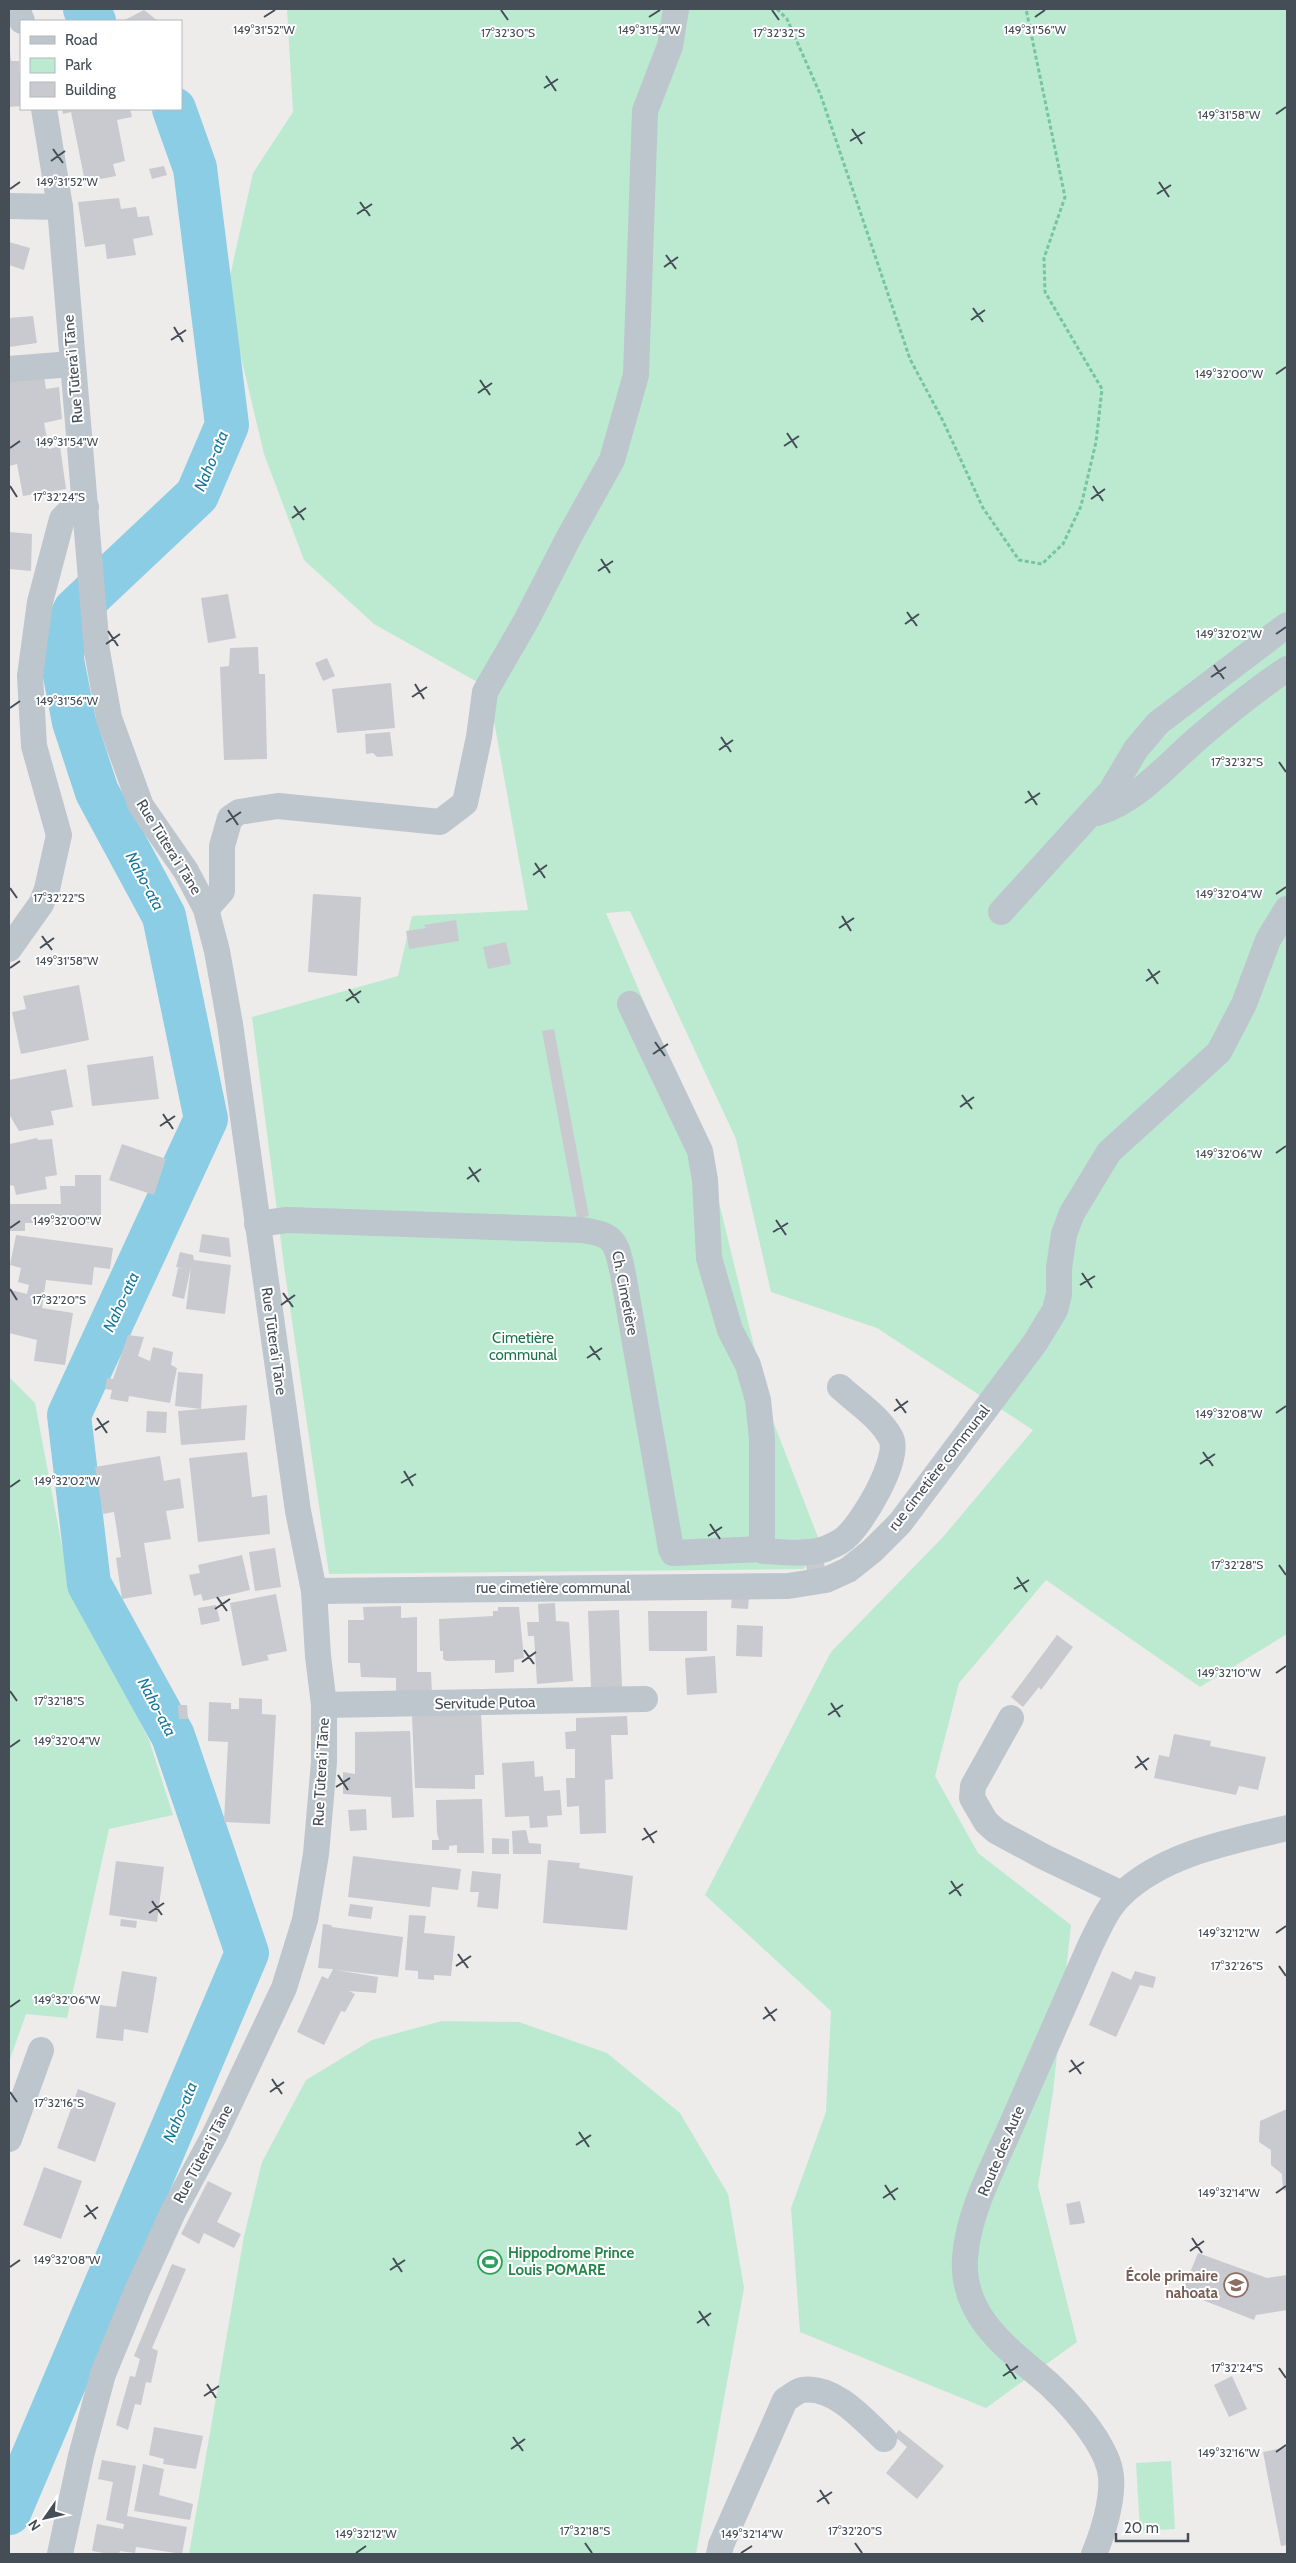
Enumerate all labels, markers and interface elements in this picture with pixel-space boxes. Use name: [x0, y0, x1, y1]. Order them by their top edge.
legend: [20, 20, 182, 110]
text: 149°31'52"W: [233, 22, 295, 37]
text: 149°31'54"W: [618, 22, 681, 37]
text: 149°31'56"W: [1004, 22, 1067, 37]
text: 17°32'30"S: [481, 25, 535, 40]
text: 17°32'32"S: [753, 25, 805, 40]
text: Road: [65, 31, 98, 49]
text: Park: [65, 56, 92, 74]
text: Building: [65, 81, 116, 99]
text: 149°31'58"W: [1198, 107, 1261, 122]
text: 149°31'52"W: [36, 174, 98, 189]
street label: Rue Tūtera'i Tāne: [59, 314, 87, 424]
text: 149°32'00"W: [1195, 366, 1264, 381]
water label: Naho-ata: [190, 428, 232, 494]
text: 149°31'54"W: [36, 434, 99, 449]
text: 17°32'24"S: [33, 489, 85, 504]
text: 149°32'02"W: [1196, 626, 1263, 641]
text: 149°31'56"W: [36, 693, 99, 708]
text: 17°32'32"S: [1211, 754, 1263, 769]
street label: Rue Tūtera'i Tāne: [133, 796, 206, 898]
water label: Naho-ata: [122, 848, 168, 914]
text: 149°32'04"W: [1196, 886, 1263, 901]
text: 17°32'22"S: [33, 890, 85, 905]
text: 149°31'58"W: [36, 953, 99, 968]
text: 149°32'06"W: [1196, 1146, 1263, 1161]
text: 149°32'00"W: [33, 1213, 102, 1228]
street label: Ch. Cimetière: [608, 1249, 642, 1337]
water label: Naho-ata: [99, 1269, 143, 1335]
street label: Rue Tūtera'i Tāne: [258, 1286, 291, 1396]
text: 17°32'20"S: [32, 1292, 86, 1307]
park label: Cimetière communal: [489, 1329, 558, 1364]
street label: rue cimetière communal: [884, 1401, 994, 1534]
text: 149°32'08"W: [1196, 1406, 1263, 1421]
text: 149°32'02"W: [34, 1473, 101, 1488]
text: 17°32'28"S: [1211, 1557, 1263, 1572]
street label: rue cimetière communal: [476, 1579, 631, 1597]
text: 149°32'10"W: [1197, 1665, 1261, 1680]
water label: Naho-ata: [134, 1674, 180, 1740]
text: 17°32'18"S: [34, 1693, 84, 1708]
street label: Servitude Putoa: [434, 1693, 536, 1713]
street label: Rue Tūtera'i Tāne: [309, 1717, 333, 1827]
text: 149°32'04"W: [34, 1733, 101, 1748]
text: 149°32'12"W: [1198, 1925, 1260, 1940]
text: 17°32'26"S: [1211, 1958, 1263, 1973]
text: 149°32'06"W: [34, 1992, 101, 2007]
water label: Naho-ata: [159, 2079, 201, 2145]
text: 17°32'16"S: [34, 2095, 84, 2110]
street label: Rue Tūtera'i Tāne: [170, 2102, 237, 2206]
street label: Route des Aute: [974, 2103, 1028, 2199]
text: 149°32'14"W: [1198, 2185, 1261, 2200]
place label: Hippodrome Prince Louis POMARE: [508, 2244, 635, 2279]
sports icon: Hippodrome Prince Louis POMARE: [477, 2249, 503, 2275]
text: 149°32'08"W: [34, 2252, 101, 2267]
place label: École primaire nahoata: [1126, 2266, 1219, 2302]
school or university icon: École primaire nahoata: [1223, 2272, 1249, 2298]
text: 17°32'24"S: [1211, 2360, 1263, 2375]
text: 149°32'16"W: [1198, 2445, 1261, 2460]
north arrow: [20, 2493, 70, 2543]
scale bar: [1116, 2510, 1188, 2542]
text: N: [24, 2516, 44, 2534]
text: 20 m: [1124, 2519, 1159, 2537]
text: 17°32'18"S: [560, 2523, 610, 2538]
text: 17°32'20"S: [828, 2523, 882, 2538]
text: 149°32'12"W: [335, 2526, 397, 2541]
text: 149°32'14"W: [721, 2526, 784, 2541]

